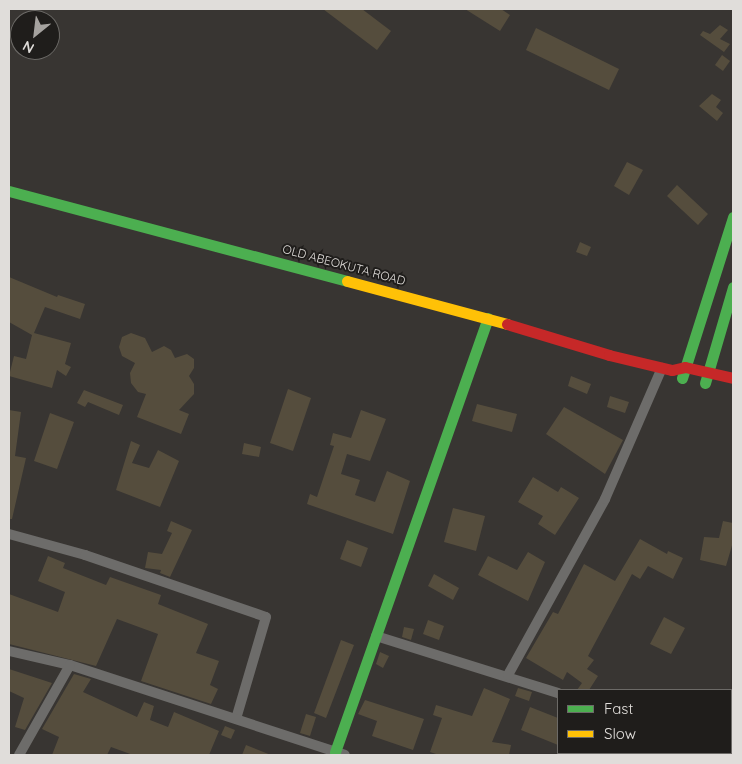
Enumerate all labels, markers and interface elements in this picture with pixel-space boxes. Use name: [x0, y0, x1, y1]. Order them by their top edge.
north arrow: [10, 10, 60, 60]
text: N: [19, 37, 37, 58]
street label: OLD ABEOKUTA ROAD: [281, 242, 407, 288]
legend: [557, 689, 732, 754]
text: Fast: [604, 699, 633, 718]
text: Slow: [604, 724, 636, 743]

